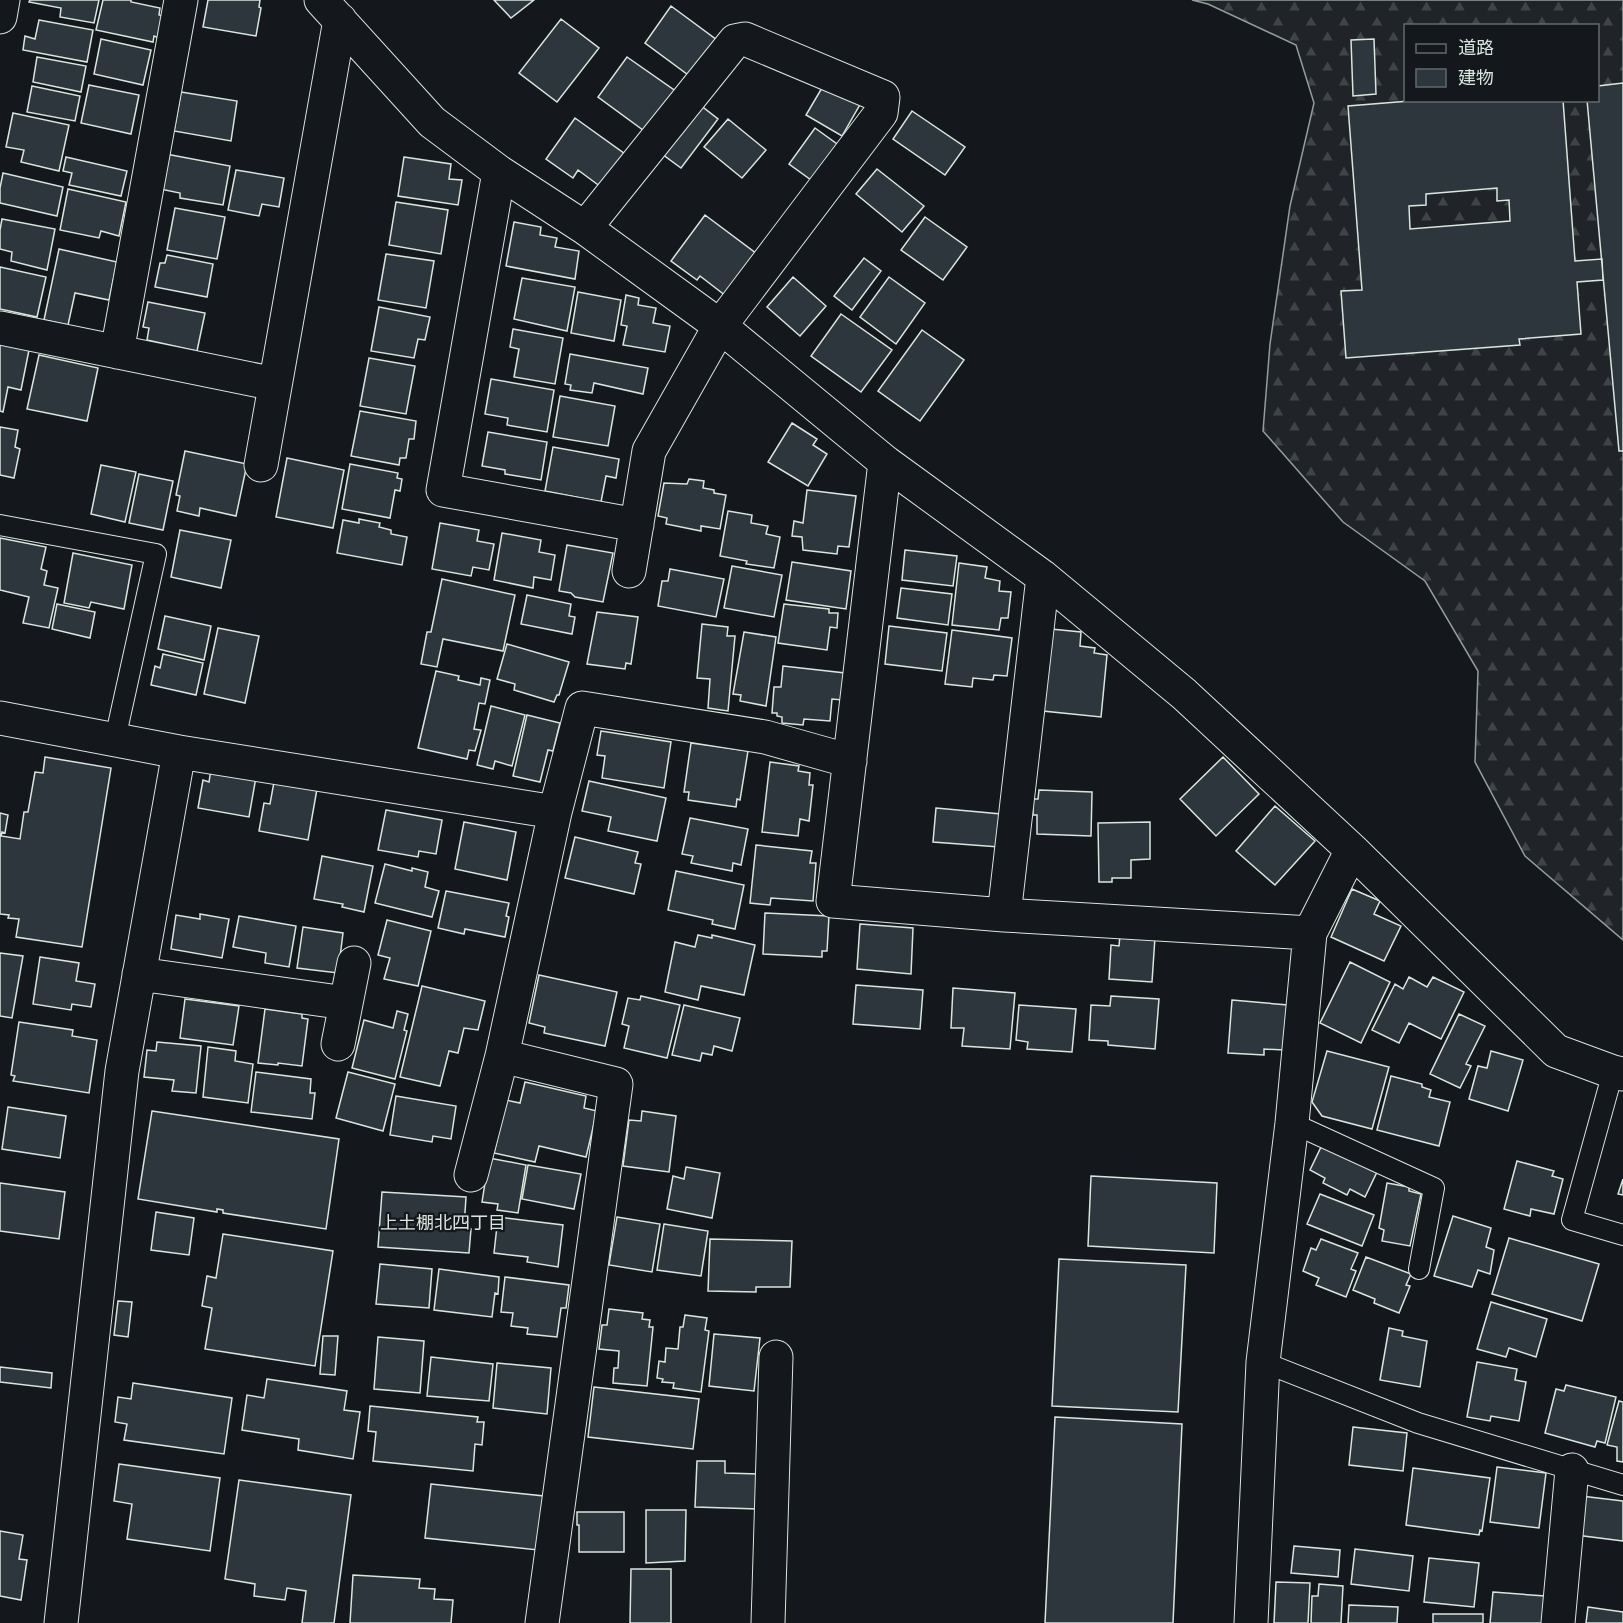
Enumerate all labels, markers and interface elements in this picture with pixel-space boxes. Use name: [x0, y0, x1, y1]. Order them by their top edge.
legend: [1404, 24, 1599, 102]
text: 道路: [1458, 37, 1494, 59]
text: 建物: [1458, 67, 1494, 89]
district label: 上土棚北四丁目: [380, 1212, 506, 1234]

